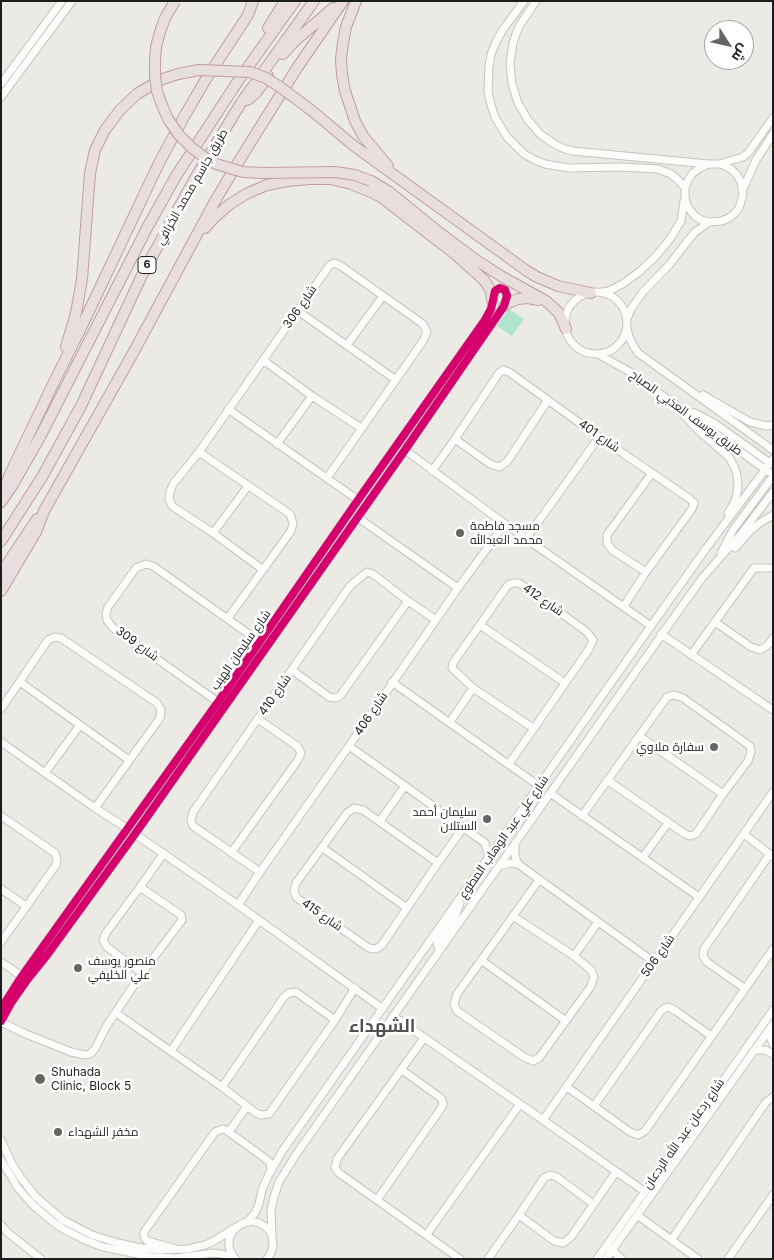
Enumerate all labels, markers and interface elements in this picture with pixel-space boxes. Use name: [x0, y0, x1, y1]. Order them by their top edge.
north arrow: [704, 20, 754, 70]
text: ش: [729, 41, 753, 66]
street label: طريق جاسم محمد الخرافي: [153, 127, 231, 247]
road number: 6: [138, 256, 156, 274]
street label: شارع 306: [280, 283, 320, 331]
street label: طريق يوسف العذبي الصباح: [627, 367, 745, 459]
street label: شارع 401: [576, 417, 622, 455]
place label: مسجد فاطمة محمد العبدالله: [470, 519, 543, 547]
marker: مسجد فاطمة محمد العبدالله: [454, 527, 466, 539]
street label: شارع 412: [520, 581, 566, 619]
street label: شارع سليمان الهيب: [208, 607, 274, 693]
street label: شارع 309: [113, 624, 161, 664]
street label: شارع 410: [256, 672, 294, 718]
street label: شارع 406: [351, 690, 391, 738]
place label: سفارة ملاوي: [636, 740, 704, 754]
marker: سفارة ملاوي: [708, 741, 720, 753]
street label: شارع علي عبد الوهاب المطوع: [456, 773, 552, 901]
place label: سليمان أحمد الستلان: [412, 805, 477, 833]
marker: سليمان أحمد الستلان: [481, 813, 493, 825]
street label: شارع 415: [299, 896, 345, 934]
street label: شارع 506: [638, 932, 678, 980]
place label: منصور يوسف علي الخليفي: [88, 954, 156, 982]
marker: منصور يوسف علي الخليفي: [72, 962, 84, 974]
district label: الشهداء: [349, 1016, 415, 1038]
place label: Shuhada Clinic, Block 5: [51, 1065, 131, 1093]
marker: Shuhada Clinic, Block 5: [33, 1072, 47, 1086]
street label: شارع ردعان عبد الله الردعان: [640, 1076, 728, 1192]
place label: مخفر الشهداء: [68, 1125, 139, 1139]
marker: مخفر الشهداء: [52, 1126, 64, 1138]

